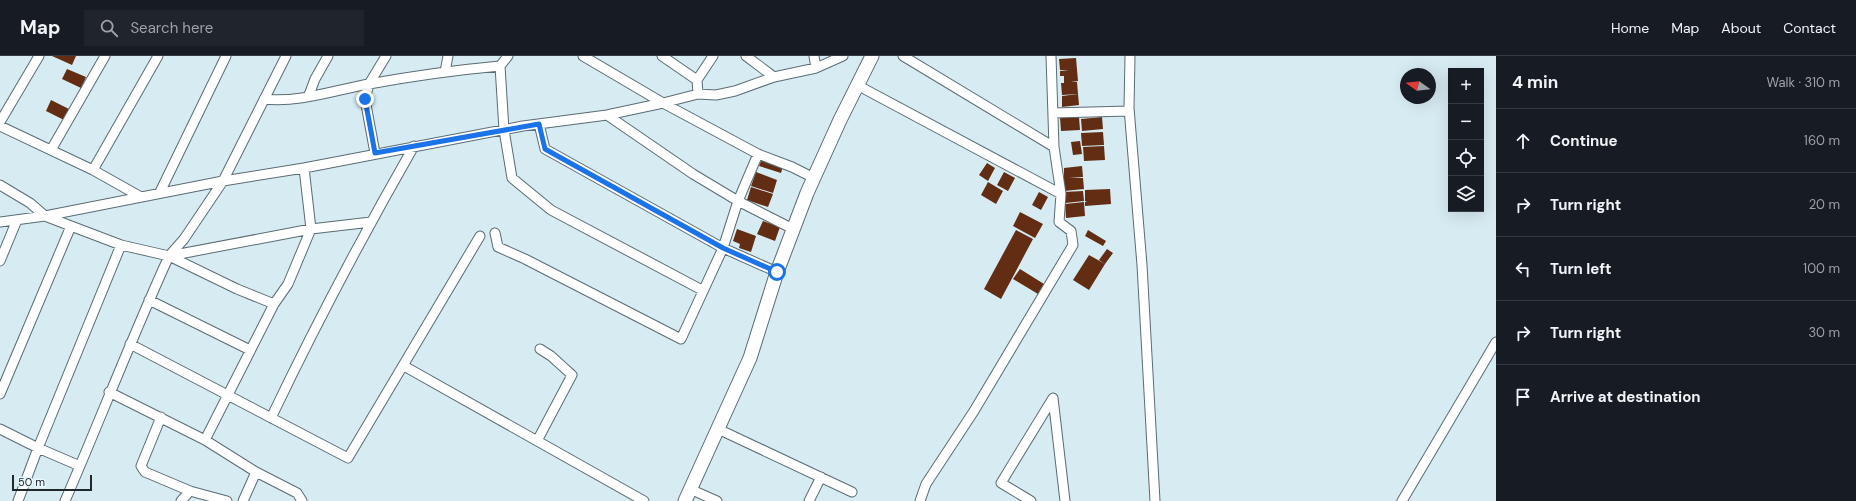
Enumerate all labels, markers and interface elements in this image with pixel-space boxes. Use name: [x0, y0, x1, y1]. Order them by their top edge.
search box: [84, 10, 364, 46]
text: Map: [20, 15, 60, 40]
icon: search: [98, 17, 120, 39]
text: Search here: [130, 18, 213, 38]
text: Home: [1611, 19, 1649, 37]
text: Map: [1671, 19, 1699, 37]
text: About: [1721, 19, 1761, 37]
text: Contact: [1783, 19, 1836, 37]
north arrow: [1400, 68, 1436, 104]
map controls: [1448, 68, 1484, 212]
button: +: [1448, 68, 1484, 104]
text: 4 min: [1512, 71, 1558, 93]
text: Walk · 310 m: [1767, 74, 1840, 91]
route end: [356, 90, 374, 108]
button: −: [1448, 104, 1484, 140]
icon: ahead: [1512, 130, 1534, 152]
text: Continue: [1550, 131, 1618, 151]
text: 160 m: [1804, 132, 1840, 149]
button: locate: [1448, 140, 1484, 176]
button: layers: [1448, 176, 1484, 212]
icon: right: [1512, 194, 1534, 216]
text: Turn right: [1550, 195, 1621, 215]
text: 20 m: [1809, 196, 1840, 213]
icon: left: [1512, 258, 1534, 280]
text: Turn left: [1550, 259, 1611, 279]
text: 100 m: [1803, 260, 1840, 277]
route start: [768, 263, 786, 281]
icon: right: [1512, 322, 1534, 344]
text: Turn right: [1550, 323, 1621, 343]
text: 30 m: [1808, 324, 1840, 341]
icon: arrive: [1512, 386, 1534, 408]
text: Arrive at destination: [1550, 387, 1701, 407]
scale bar: [12, 473, 92, 492]
text: 50 m: [18, 475, 45, 489]

